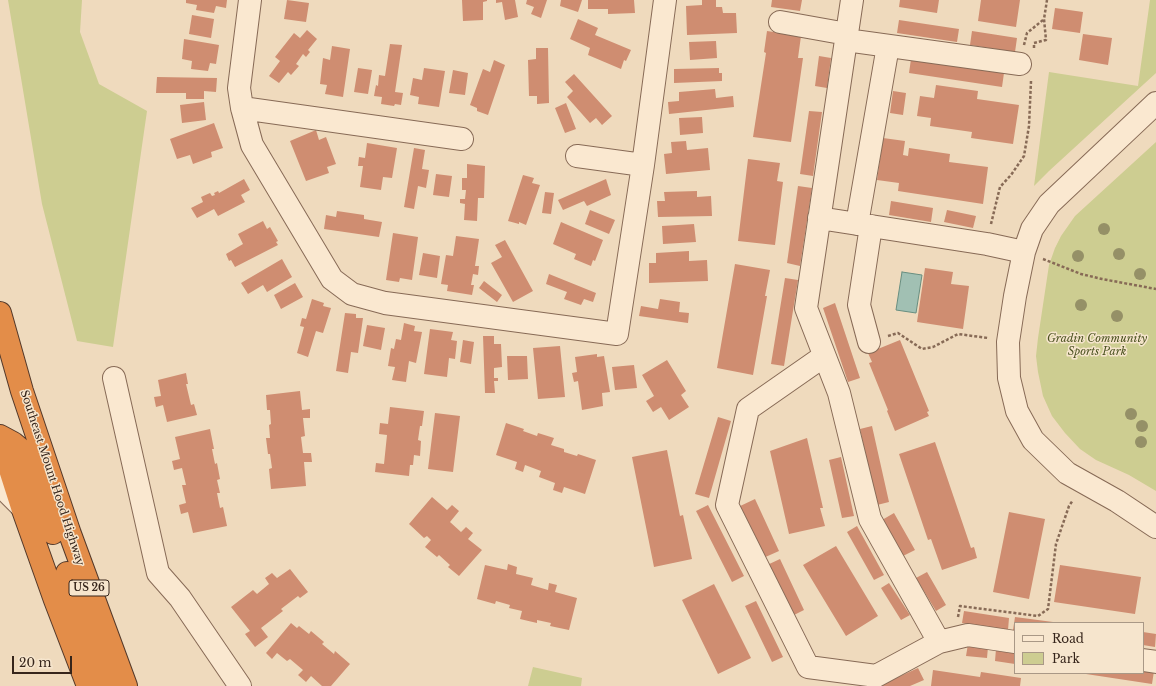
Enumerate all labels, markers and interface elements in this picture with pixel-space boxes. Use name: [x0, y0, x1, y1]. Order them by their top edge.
park label: Gradin Community Sports Park: [1047, 332, 1147, 358]
street label: Southeast Mount Hood Highway: [17, 388, 87, 568]
road number: US 26: [69, 580, 109, 596]
legend: [1014, 622, 1144, 674]
text: Road: [1052, 631, 1084, 646]
scale bar: [14, 648, 74, 674]
text: Park: [1052, 651, 1080, 666]
text: 20 m: [19, 655, 51, 670]

